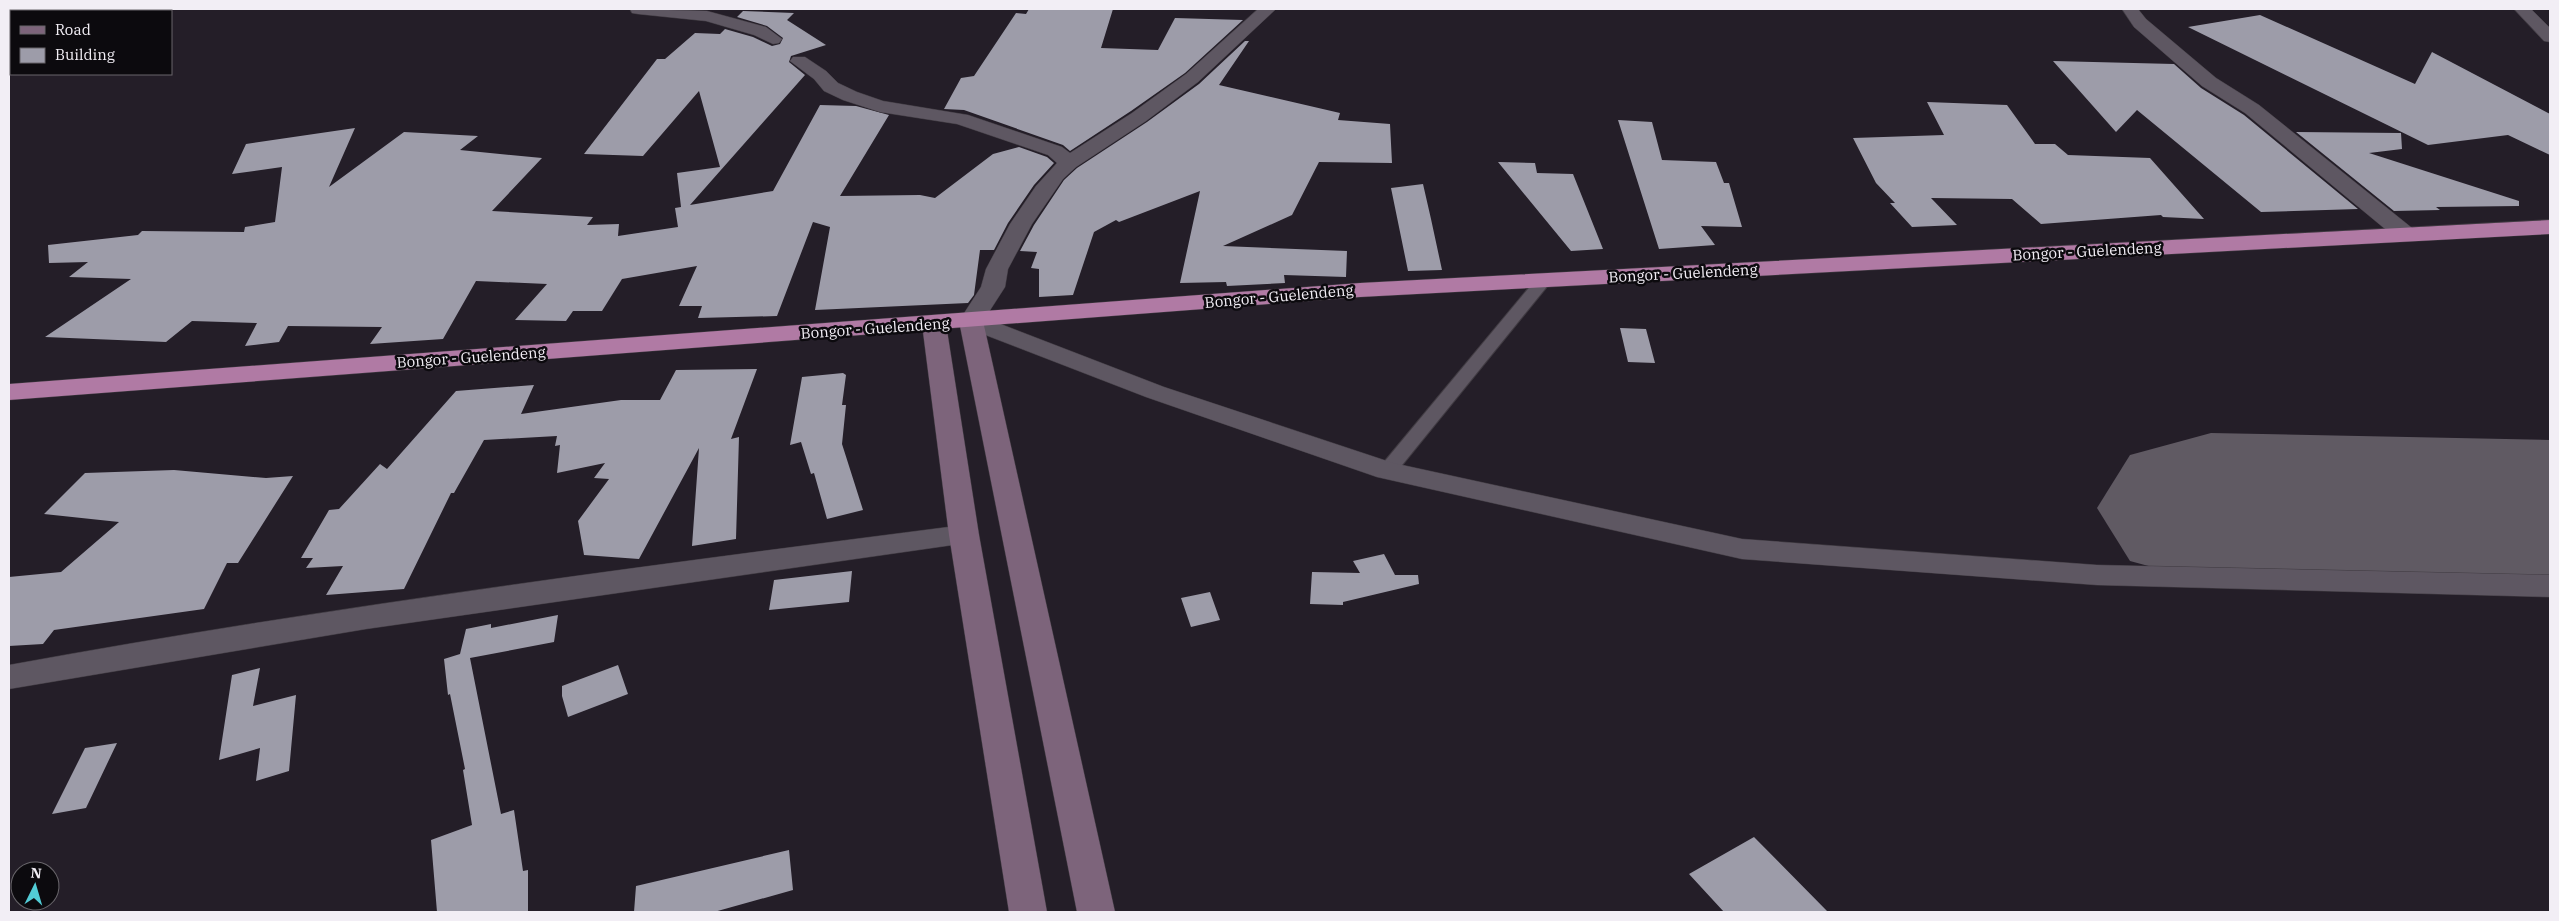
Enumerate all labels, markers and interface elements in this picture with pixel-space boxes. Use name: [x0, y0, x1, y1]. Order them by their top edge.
legend: [10, 10, 172, 75]
text: Road: [55, 20, 91, 39]
text: Building: [55, 45, 115, 64]
street label: Bongor - Guelendeng: [2012, 238, 2162, 264]
street label: Bongor - Guelendeng: [1608, 260, 1758, 286]
street label: Bongor - Guelendeng: [1204, 280, 1354, 312]
street label: Bongor - Guelendeng: [800, 313, 950, 343]
street label: Bongor - Guelendeng: [396, 342, 546, 372]
north arrow: [10, 861, 60, 911]
text: N: [30, 864, 42, 882]

